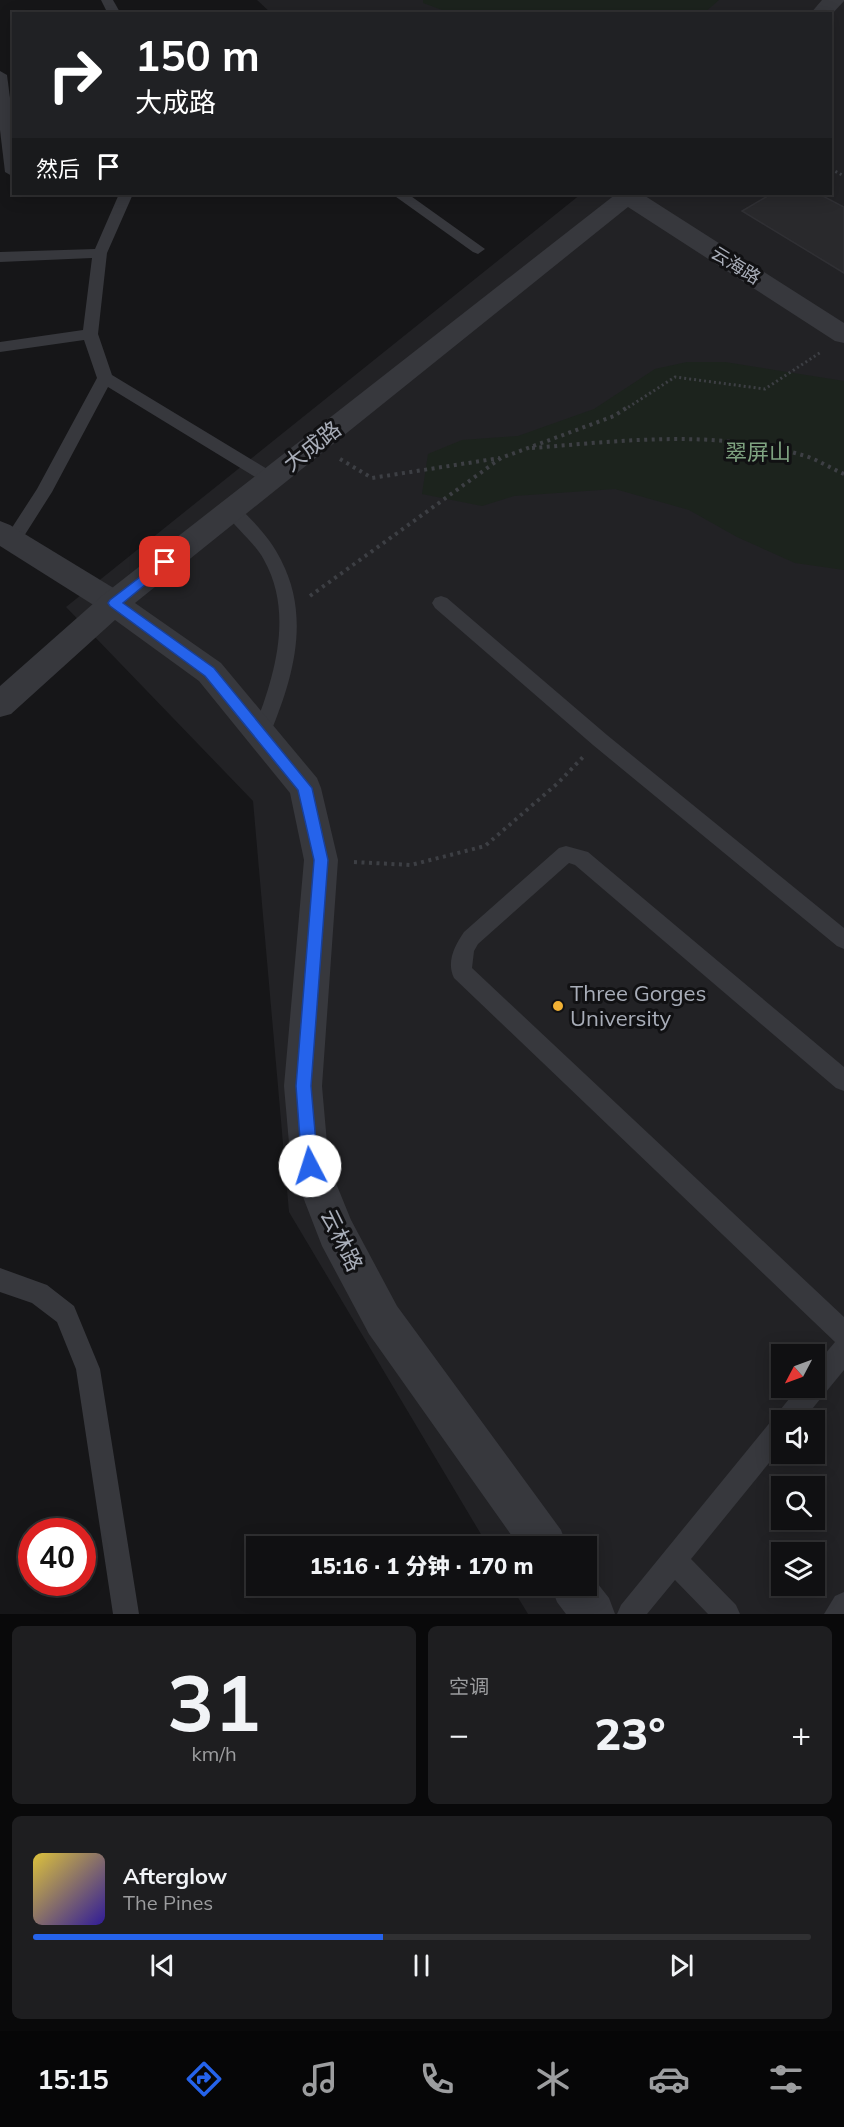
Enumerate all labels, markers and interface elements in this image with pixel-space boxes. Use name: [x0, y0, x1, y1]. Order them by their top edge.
text: 150 m: [135, 29, 260, 82]
icon: right: [36, 36, 114, 114]
text: 大成路: [135, 85, 216, 119]
icon: arrive: [92, 150, 125, 183]
text: 然后: [36, 155, 80, 183]
street label: 云海路: [707, 241, 765, 289]
street label: 大成路: [277, 415, 347, 477]
park label: 翠屏山: [725, 438, 791, 466]
pin: [139, 536, 190, 587]
icon: arrive: [148, 545, 181, 578]
place label: Three Gorges University: [570, 979, 706, 1032]
marker: Three Gorges University: [551, 999, 565, 1013]
position arrow: [278, 1134, 342, 1198]
street label: 云林路: [315, 1204, 369, 1276]
north arrow: [771, 1344, 825, 1398]
map controls: [771, 1344, 825, 1596]
button: sound: [771, 1410, 825, 1464]
button: search: [771, 1476, 825, 1530]
speed limit sign: 40: [18, 1518, 96, 1596]
button: layers: [771, 1542, 825, 1596]
text: 15:16 · 1 分钟 · 170 m: [309, 1552, 534, 1580]
text: 31: [167, 1653, 261, 1751]
text: 空调: [449, 1674, 489, 1699]
text: 23°: [594, 1705, 666, 1761]
text: −: [449, 1713, 469, 1754]
text: +: [791, 1713, 811, 1754]
text: km/h: [191, 1741, 237, 1766]
text: Afterglow: [123, 1862, 227, 1890]
text: The Pines: [123, 1890, 213, 1915]
icon: previous: [146, 1949, 179, 1982]
icon: pause: [405, 1949, 438, 1982]
icon: next: [665, 1949, 698, 1982]
icon: directions: [183, 2058, 225, 2100]
icon: music: [299, 2058, 341, 2100]
icon: phone: [416, 2058, 458, 2100]
icon: climate: [532, 2058, 574, 2100]
icon: car: [648, 2058, 690, 2100]
icon: filters: [765, 2058, 807, 2100]
text: 15:15: [37, 2062, 109, 2096]

